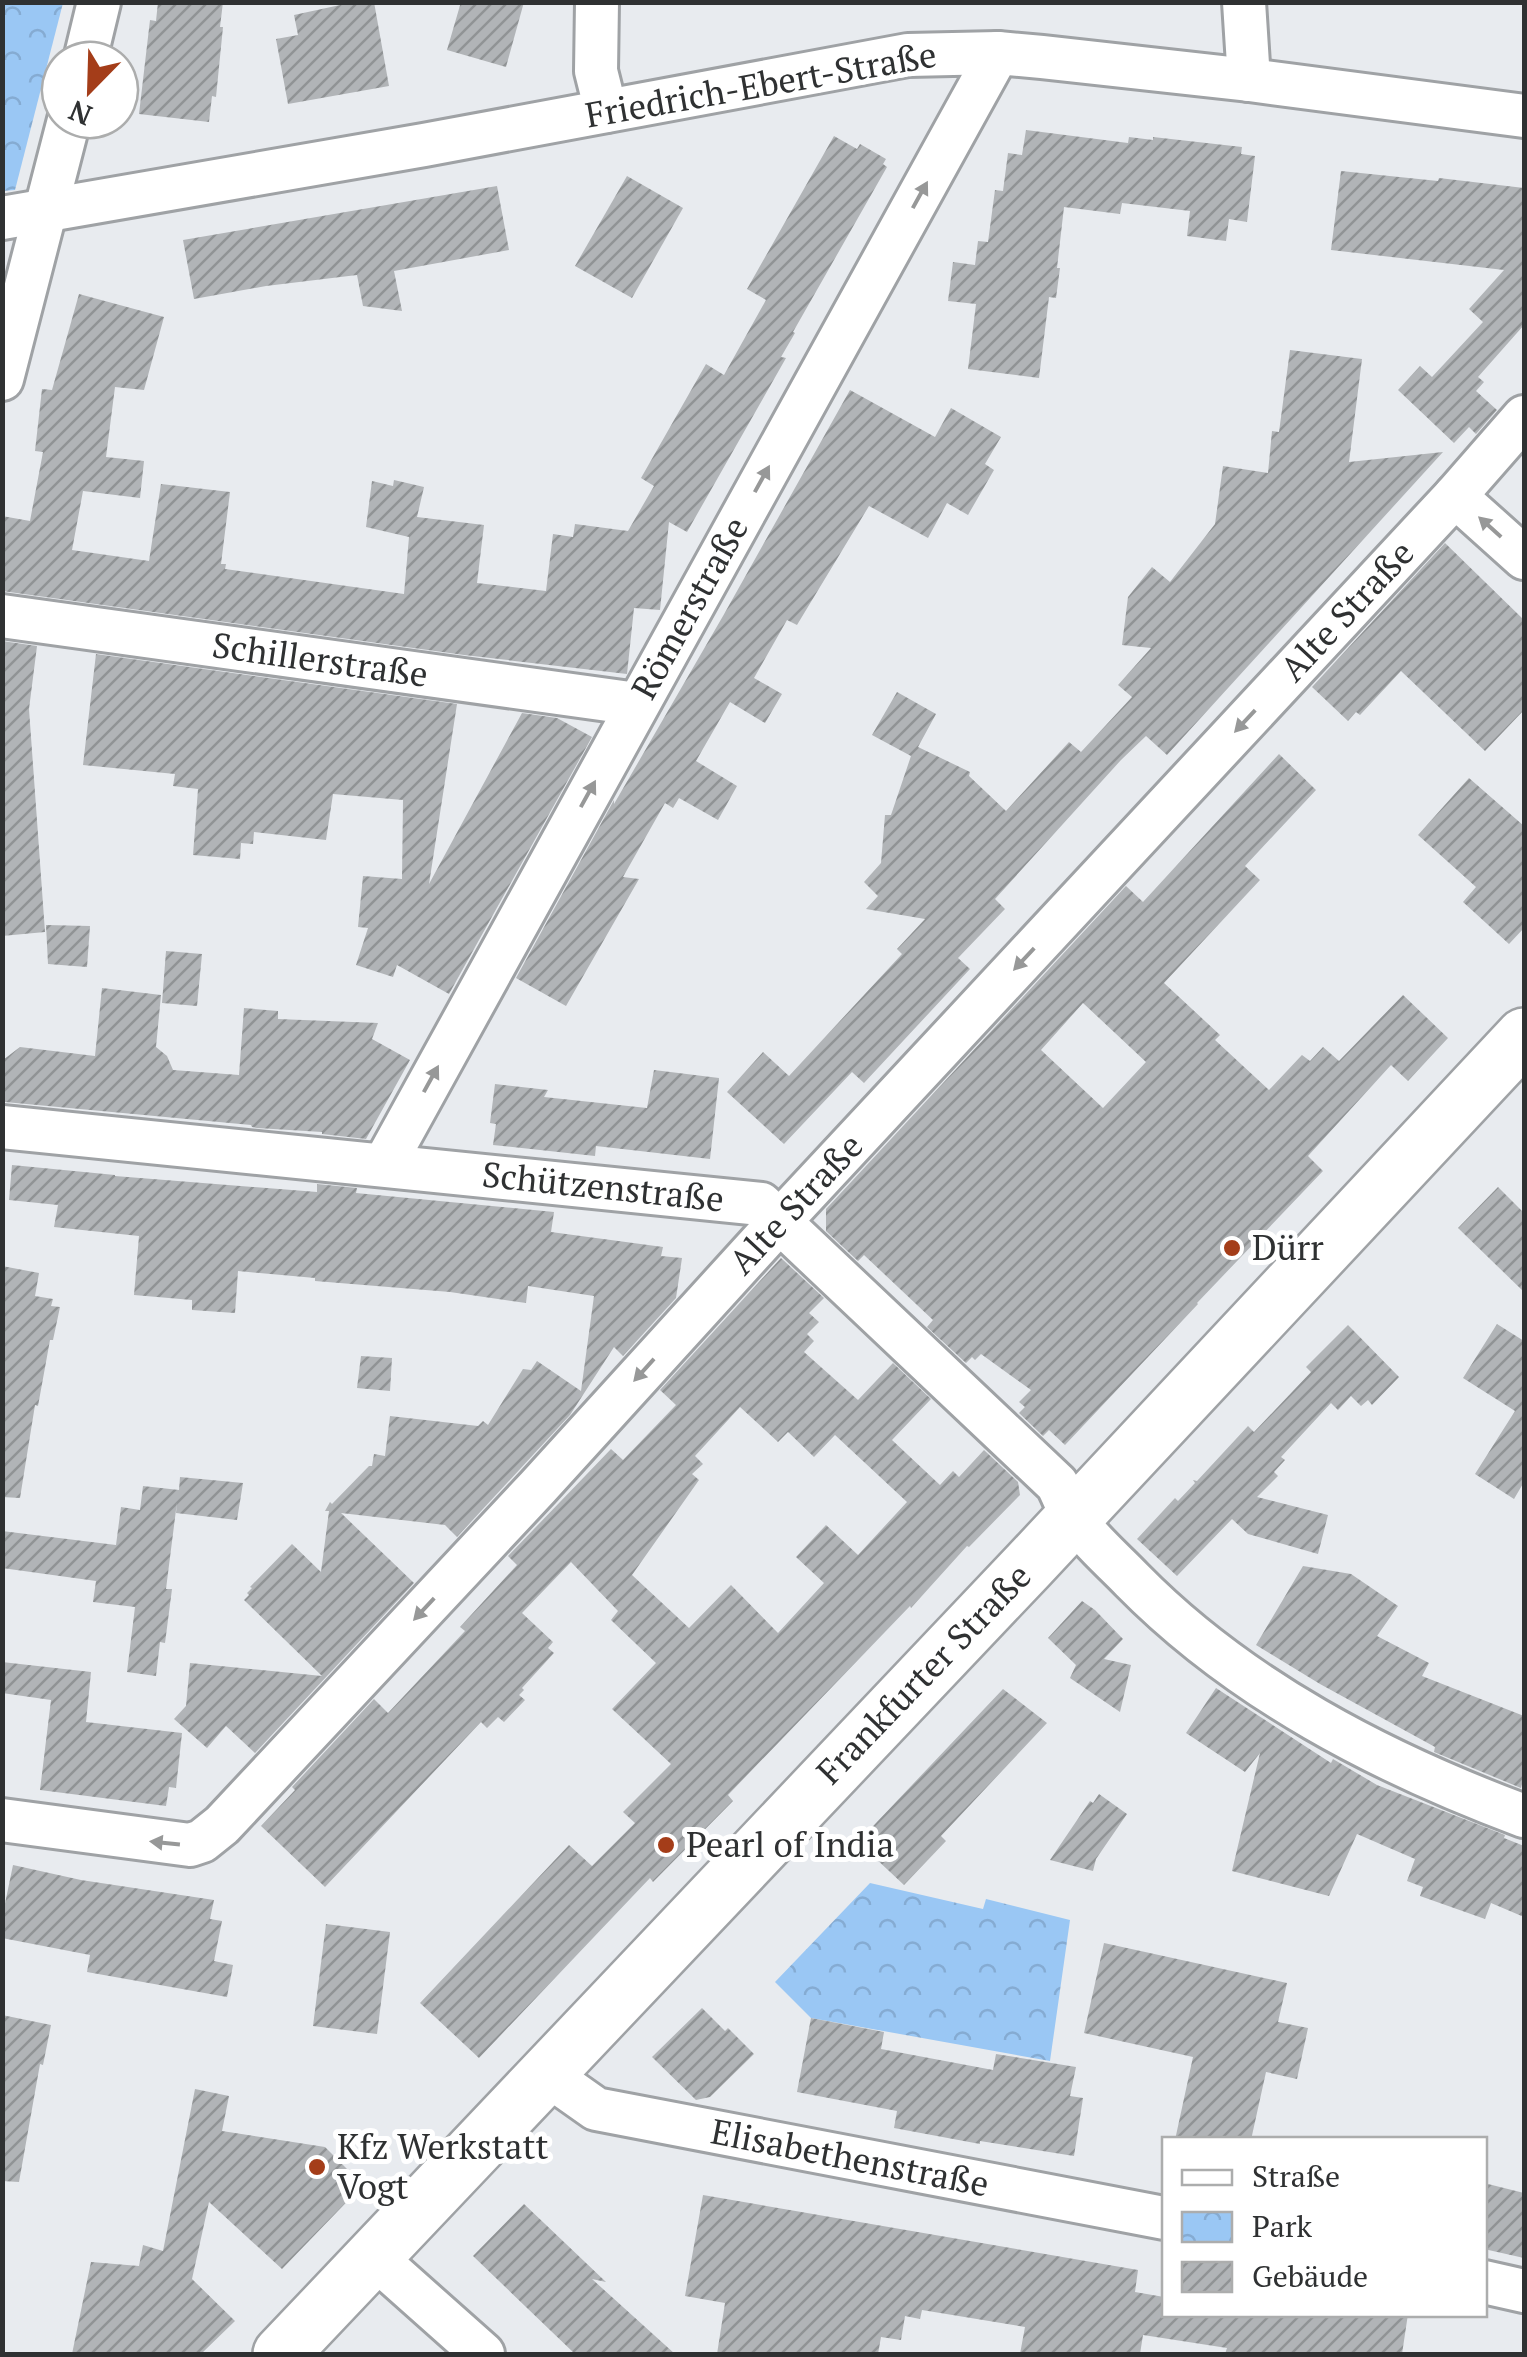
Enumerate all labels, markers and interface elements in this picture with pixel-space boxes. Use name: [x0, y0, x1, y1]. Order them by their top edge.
street label: Friedrich-Ebert-Straße: [582, 30, 940, 138]
north arrow: [40, 40, 140, 140]
text: N: [63, 92, 97, 135]
one-way arrow: [910, 181, 928, 209]
one-way arrow: [754, 465, 771, 494]
street label: Römerstraße: [620, 508, 758, 707]
one-way arrow: [1478, 516, 1502, 539]
street label: Alte Straße: [1269, 530, 1423, 690]
street label: Schillerstraße: [209, 621, 431, 697]
one-way arrow: [1234, 709, 1257, 733]
one-way arrow: [579, 780, 596, 809]
one-way arrow: [1013, 947, 1036, 971]
one-way arrow: [422, 1065, 440, 1093]
street label: Alte Straße: [718, 1123, 872, 1283]
street label: Schützenstraße: [480, 1150, 726, 1222]
place label: Dürr: [1252, 1224, 1324, 1270]
marker: Dürr: [1221, 1237, 1243, 1259]
one-way arrow: [634, 1357, 656, 1382]
street label: Frankfurter Straße: [806, 1553, 1040, 1794]
one-way arrow: [413, 1596, 436, 1620]
place label: Pearl of India: [686, 1821, 894, 1867]
marker: Pearl of India: [655, 1834, 677, 1856]
one-way arrow: [148, 1835, 180, 1851]
street label: Elisabethenstraße: [707, 2108, 993, 2207]
place label: Kfz Werkstatt Vogt: [337, 2123, 548, 2209]
legend: [1162, 2137, 1487, 2317]
marker: Kfz Werkstatt Vogt: [306, 2156, 328, 2178]
text: Straße: [1252, 2156, 1340, 2196]
text: Park: [1252, 2206, 1313, 2246]
text: Gebäude: [1252, 2256, 1368, 2296]

